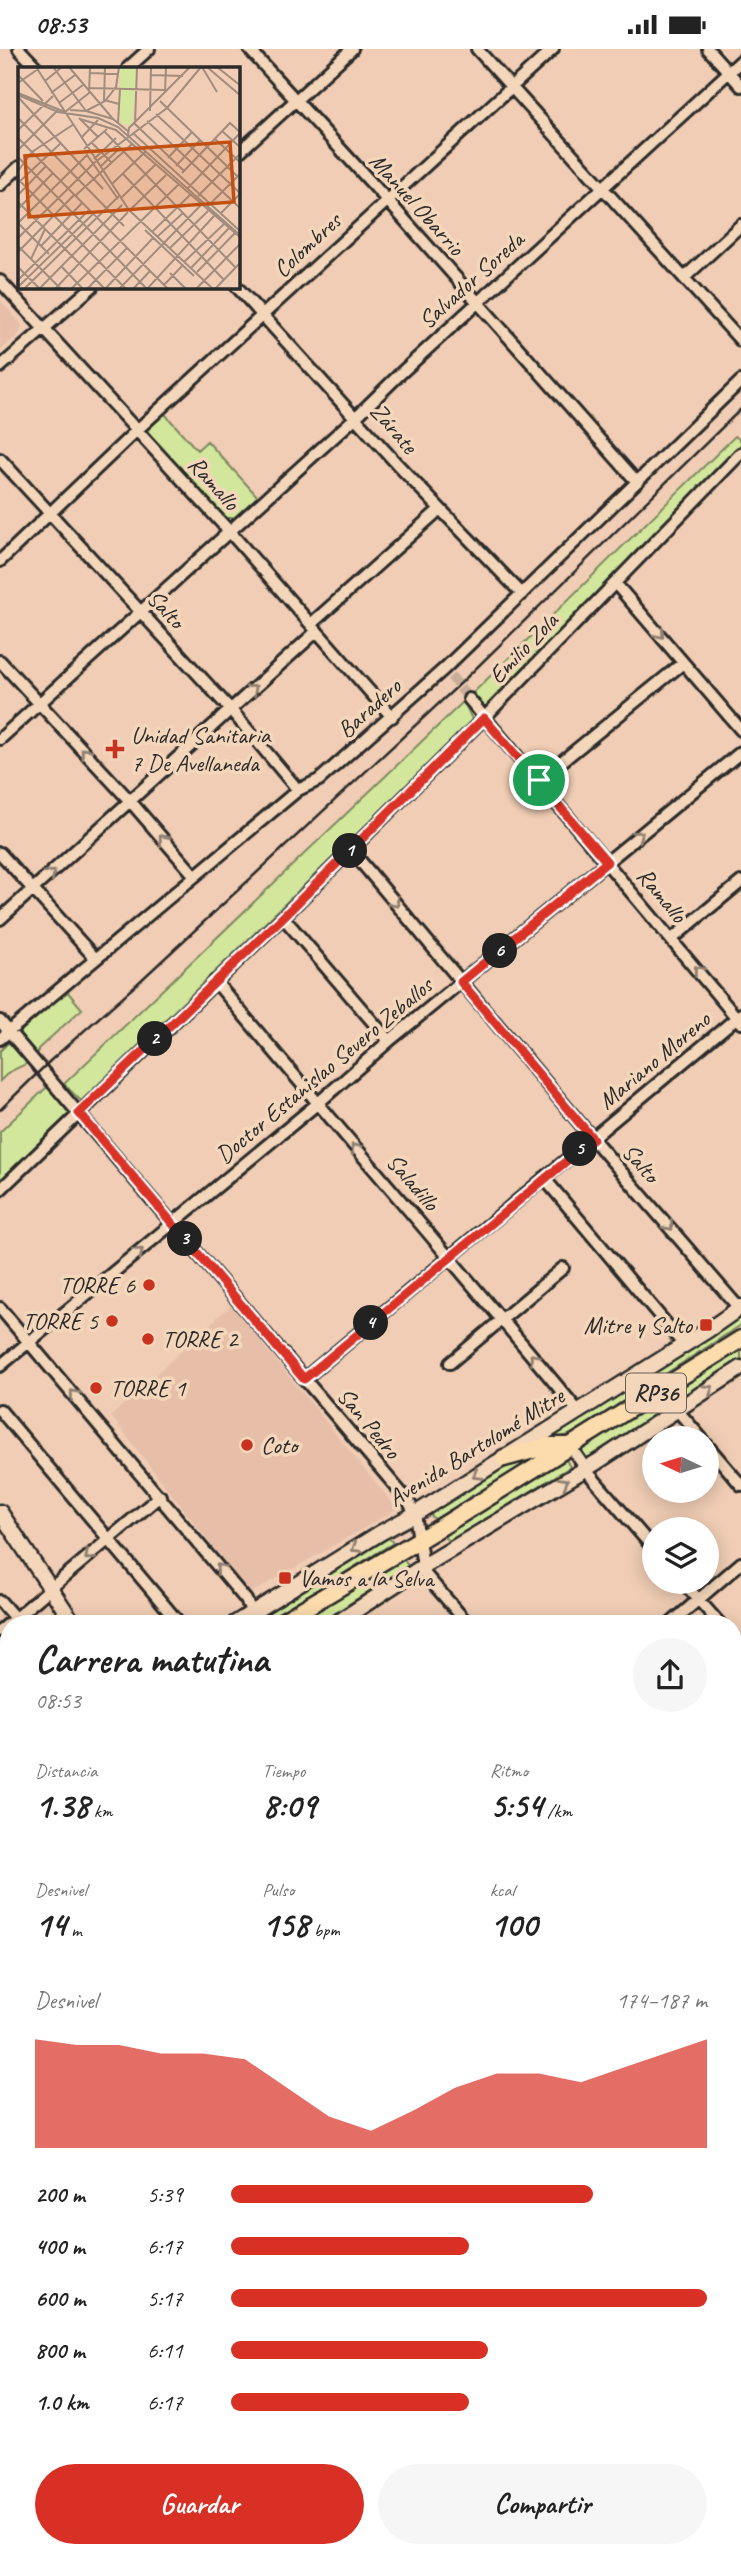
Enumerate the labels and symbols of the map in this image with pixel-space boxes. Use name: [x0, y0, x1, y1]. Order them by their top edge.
inset map: [18, 67, 240, 289]
street label: Manuel Obarrio: [363, 146, 472, 263]
street label: Colombres: [267, 205, 349, 284]
street label: Salvador Soreda: [412, 223, 532, 335]
street label: Zárate: [364, 396, 426, 461]
street label: Ramallo: [182, 450, 247, 517]
street label: Salto: [141, 583, 193, 637]
street label: Emilio Zola: [482, 605, 565, 690]
one-way arrow: [651, 627, 664, 639]
street label: Baradero: [331, 671, 408, 744]
one-way arrow: [245, 685, 258, 697]
place label: Unidad Sanitaria 7 De Avellaneda: [131, 720, 272, 778]
marker: Unidad Sanitaria 7 De Avellaneda: [105, 739, 125, 759]
one-way arrow: [80, 748, 93, 761]
pin: [509, 750, 569, 810]
one-way arrow: [632, 831, 644, 844]
pin: 1: [332, 833, 368, 869]
one-way arrow: [159, 834, 171, 847]
street label: Ramallo: [630, 861, 695, 930]
one-way arrow: [43, 869, 56, 882]
one-way arrow: [387, 894, 399, 907]
pin: 6: [482, 933, 518, 969]
one-way arrow: [693, 965, 706, 978]
street label: Doctor Estanislao Severo Zeballos: [209, 969, 440, 1170]
street label: Mariano Moreno: [592, 1003, 717, 1116]
pin: 2: [138, 1021, 172, 1056]
pin: 5: [562, 1131, 598, 1167]
street label: Salto: [616, 1137, 668, 1191]
one-way arrow: [351, 1143, 363, 1156]
street label: Saladillo: [380, 1147, 447, 1218]
one-way arrow: [661, 1218, 673, 1231]
pin: 3: [168, 1221, 202, 1257]
one-way arrow: [130, 1248, 143, 1260]
place label: TORRE 6: [59, 1270, 136, 1300]
marker: TORRE 6: [141, 1277, 157, 1293]
pin: 4: [354, 1305, 388, 1341]
place label: TORRE 5: [22, 1306, 99, 1336]
place label: Mitre y Salto: [584, 1310, 694, 1340]
marker: TORRE 5: [104, 1313, 120, 1329]
marker: Mitre y Salto: [698, 1317, 714, 1333]
place label: TORRE 2: [162, 1324, 240, 1354]
marker: TORRE 2: [140, 1331, 156, 1347]
one-way arrow: [530, 1354, 542, 1367]
place label: TORRE 1: [110, 1373, 187, 1403]
road number: RP36: [626, 1373, 686, 1413]
marker: TORRE 1: [88, 1380, 104, 1396]
street label: Avenida Bartolomé Mitre: [382, 1380, 571, 1513]
street label: San Pedro: [331, 1381, 408, 1466]
one-way arrow: [701, 1385, 714, 1397]
one-way arrow: [69, 1389, 82, 1401]
north arrow: [642, 1426, 719, 1503]
place label: Coto: [261, 1430, 300, 1460]
marker: Coto: [239, 1437, 255, 1453]
one-way arrow: [472, 1467, 485, 1480]
one-way arrow: [557, 1477, 570, 1490]
one-way arrow: [350, 1540, 363, 1553]
one-way arrow: [85, 1548, 98, 1560]
one-way arrow: [216, 1563, 228, 1576]
place label: Vamos a la Selva: [299, 1563, 435, 1593]
marker: Vamos a la Selva: [277, 1570, 293, 1586]

